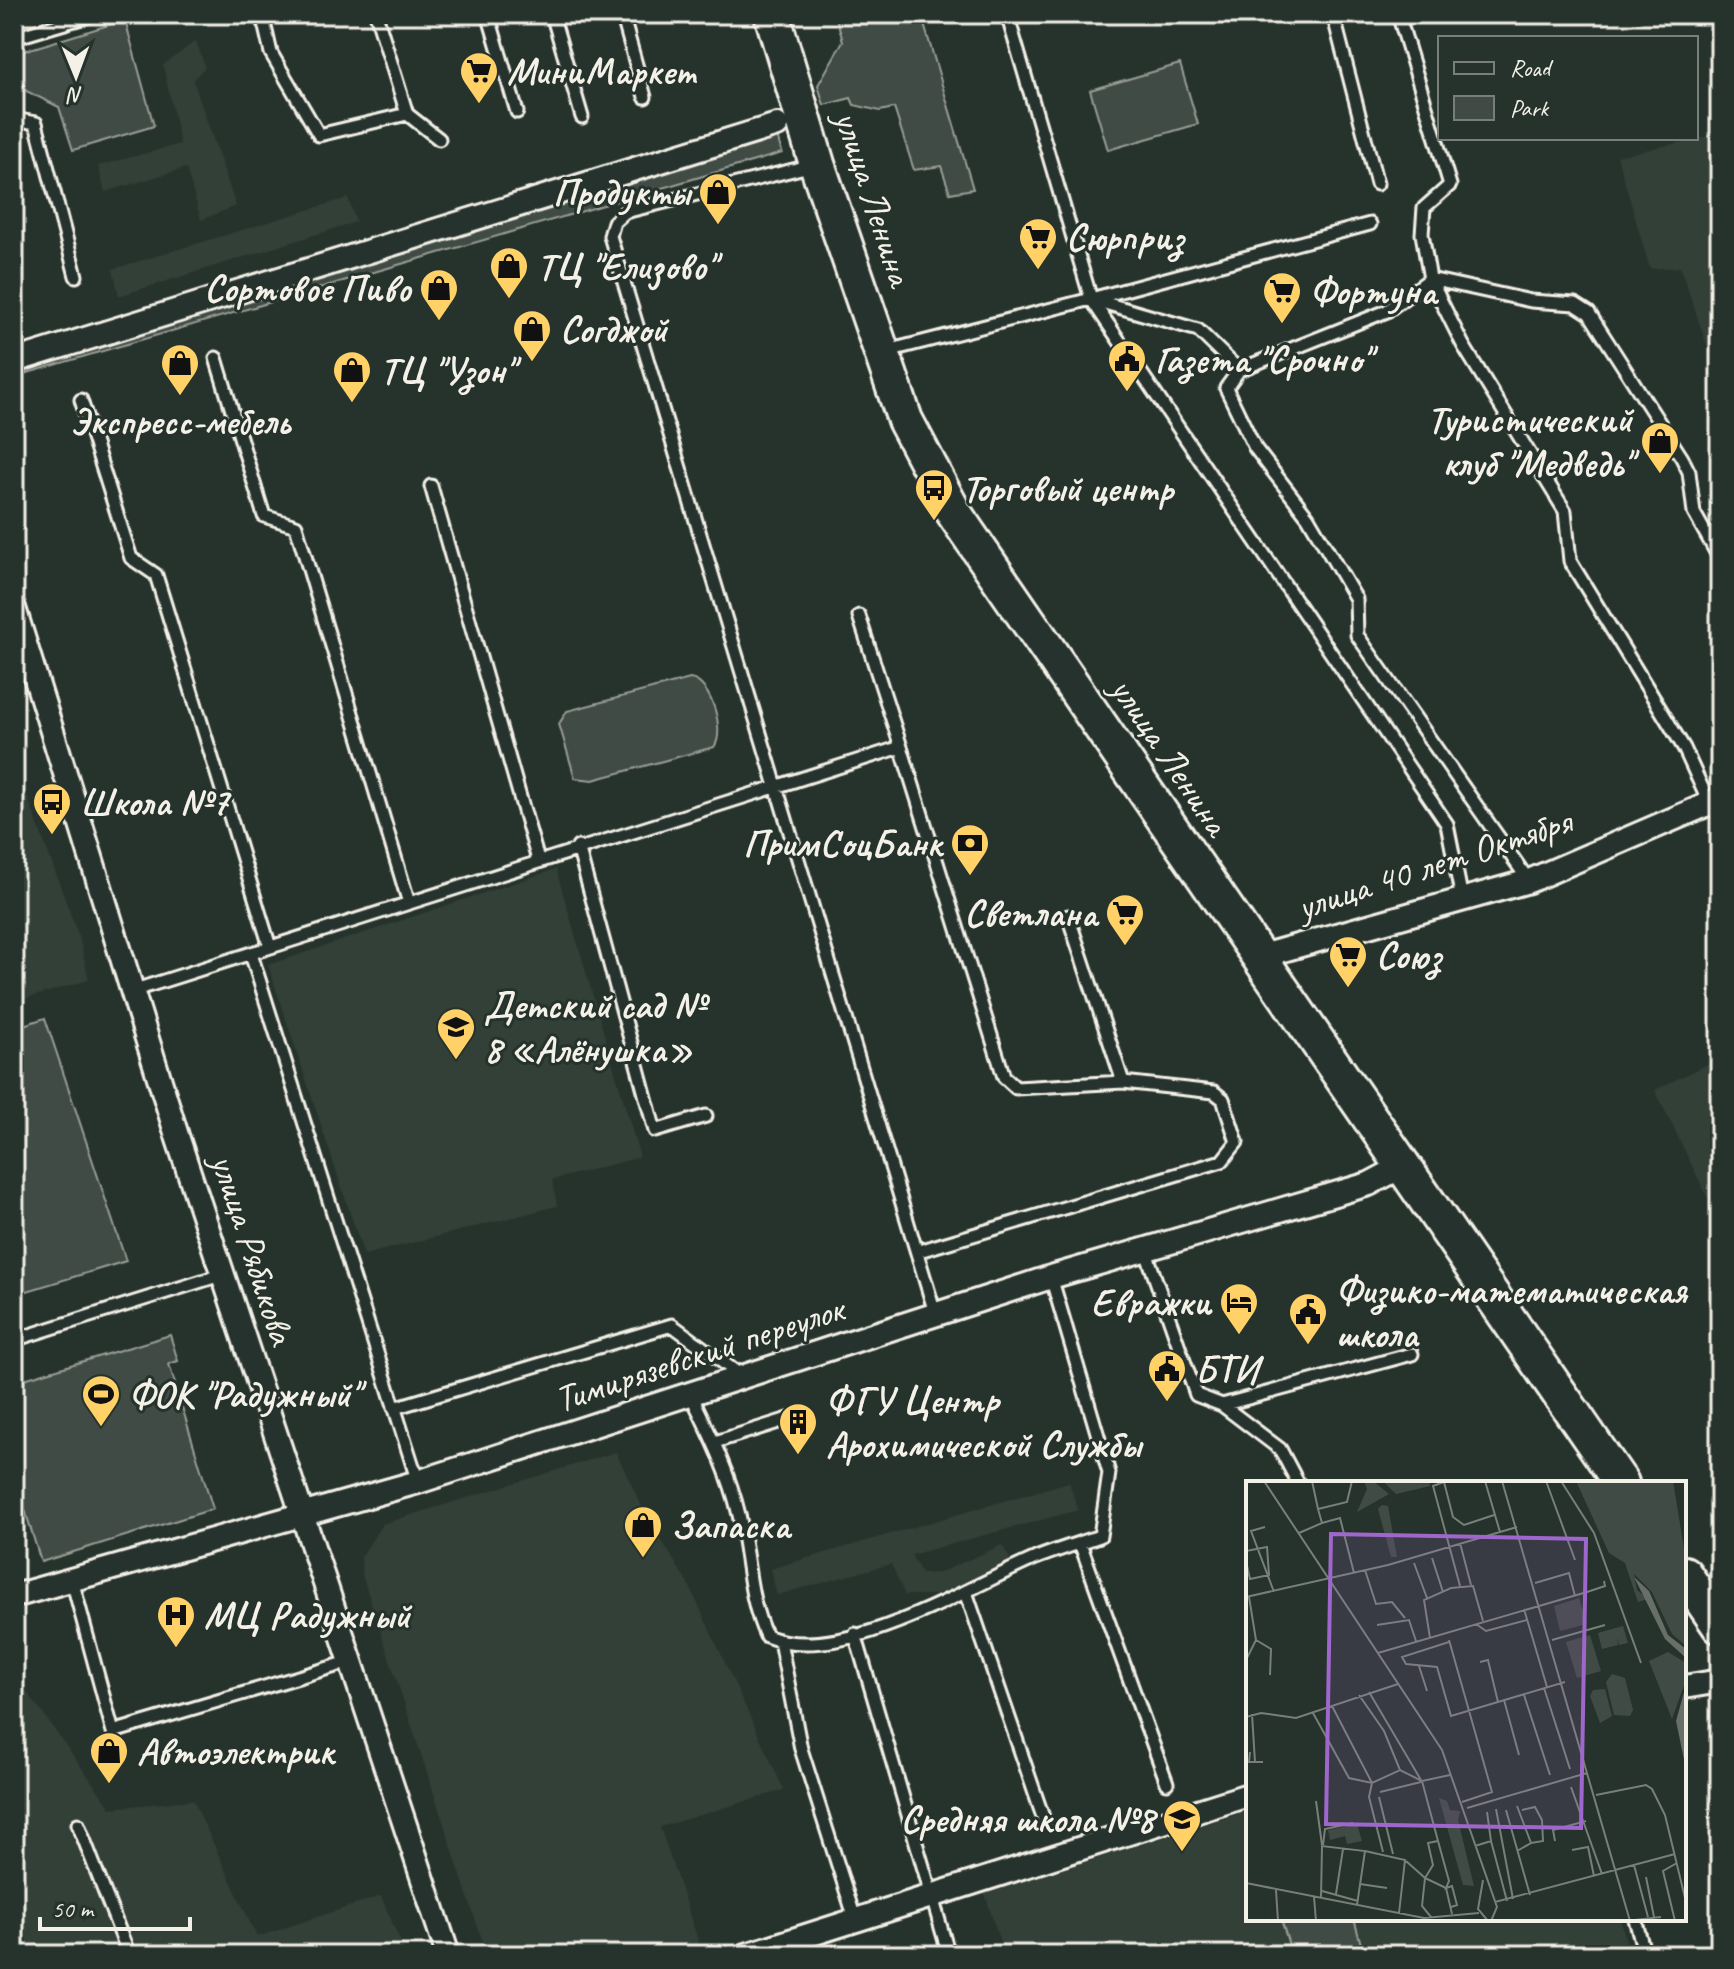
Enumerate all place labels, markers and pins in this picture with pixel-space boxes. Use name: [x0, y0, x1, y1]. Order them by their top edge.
place label: МиниМаркет: [507, 48, 697, 95]
supermarket icon: МиниМаркет: [458, 50, 500, 105]
place label: Продукты: [553, 169, 693, 216]
shop icon: Продукты: [697, 171, 739, 226]
place label: Сюрприз: [1066, 214, 1186, 262]
supermarket icon: Сюрприз: [1017, 216, 1059, 271]
place label: ТЦ "Елизово": [537, 243, 723, 291]
shop icon: ТЦ "Елизово": [488, 245, 530, 300]
place label: Сортовое Пиво: [204, 265, 413, 312]
shop icon: Сортовое Пиво: [418, 267, 460, 322]
place label: Фортуна: [1310, 268, 1440, 315]
supermarket icon: Фортуна: [1261, 270, 1303, 325]
place label: Согджой: [560, 306, 670, 353]
shop icon: Согджой: [511, 308, 553, 363]
place label: Газета "Срочно": [1155, 336, 1379, 384]
public building icon: Газета "Срочно": [1106, 338, 1148, 393]
shop icon: Экспресс-мебель: [159, 342, 201, 397]
place label: ТЦ "Узон": [380, 347, 522, 395]
shop icon: ТЦ "Узон": [331, 349, 373, 404]
place label: Туристический клуб "Медведь": [1427, 396, 1640, 487]
place label: Экспресс-мебель: [70, 398, 293, 445]
shop icon: Туристический клуб "Медведь": [1639, 420, 1681, 475]
place label: Торговый центр: [962, 465, 1176, 512]
bus stop icon: Торговый центр: [913, 467, 955, 522]
place label: Школа №7: [80, 779, 232, 826]
bus stop icon: Школа №7: [31, 781, 73, 836]
place label: ПримСоцБанк: [743, 820, 945, 867]
bank icon: ПримСоцБанк: [949, 822, 991, 877]
place label: Светлана: [964, 890, 1100, 937]
supermarket icon: Светлана: [1104, 892, 1146, 947]
place label: Союз: [1376, 932, 1444, 980]
supermarket icon: Союз: [1327, 934, 1369, 989]
place label: Детский сад № 8 «Алёнушка»: [484, 982, 710, 1073]
school or university icon: Детский сад № 8 «Алёнушка»: [435, 1006, 477, 1061]
place label: Физико-математическая школа: [1336, 1267, 1689, 1358]
place label: Евражки: [1091, 1279, 1213, 1326]
hotel icon: Евражки: [1218, 1281, 1260, 1336]
public building icon: Физико-математическая школа: [1287, 1291, 1329, 1346]
place label: БТИ: [1195, 1346, 1265, 1393]
public building icon: БТИ: [1146, 1348, 1188, 1403]
place label: ФОК "Радужный": [129, 1371, 367, 1418]
sports icon: ФОК "Радужный": [80, 1373, 122, 1428]
place label: ФГУ Центр Арохимической Службы: [826, 1377, 1144, 1468]
building icon: ФГУ Центр Арохимической Службы: [777, 1401, 819, 1456]
place label: Запаска: [671, 1502, 793, 1549]
shop icon: Запаска: [622, 1504, 664, 1559]
place label: МЦ Радужный: [204, 1592, 413, 1639]
hospital icon: МЦ Радужный: [155, 1594, 197, 1649]
place label: Автоэлектрик: [137, 1728, 337, 1775]
shop icon: Автоэлектрик: [88, 1730, 130, 1785]
place label: Средняя школа №8: [900, 1796, 1158, 1843]
school or university icon: Средняя школа №8: [1161, 1798, 1203, 1853]

